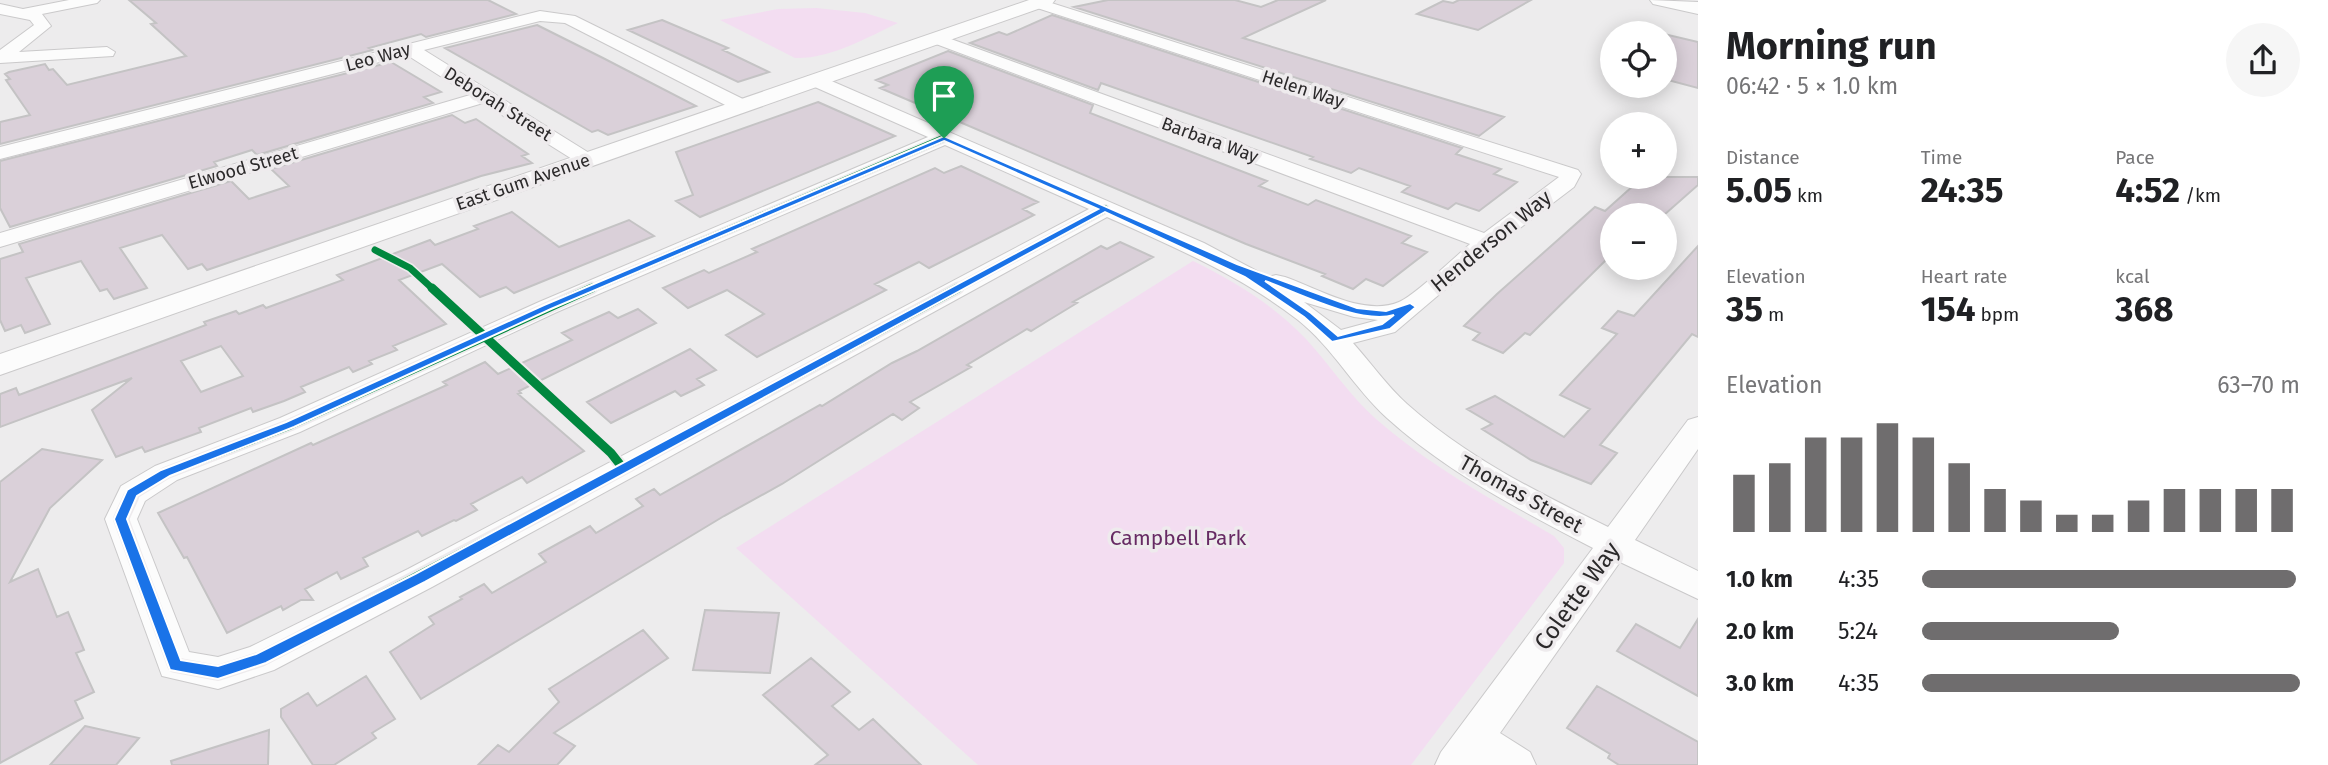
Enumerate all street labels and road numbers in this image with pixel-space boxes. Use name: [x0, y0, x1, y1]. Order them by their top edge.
street label: Leo Way: [343, 38, 413, 76]
street label: Deborah Street: [440, 62, 556, 146]
street label: Helen Way: [1259, 65, 1347, 113]
street label: Barbara Way: [1159, 112, 1262, 168]
street label: Elwood Street: [186, 142, 301, 194]
street label: East Gum Avenue: [453, 149, 593, 215]
street label: Henderson Way: [1425, 184, 1557, 298]
street label: Thomas Street: [1455, 449, 1588, 539]
street label: Colette Way: [1528, 536, 1626, 656]

